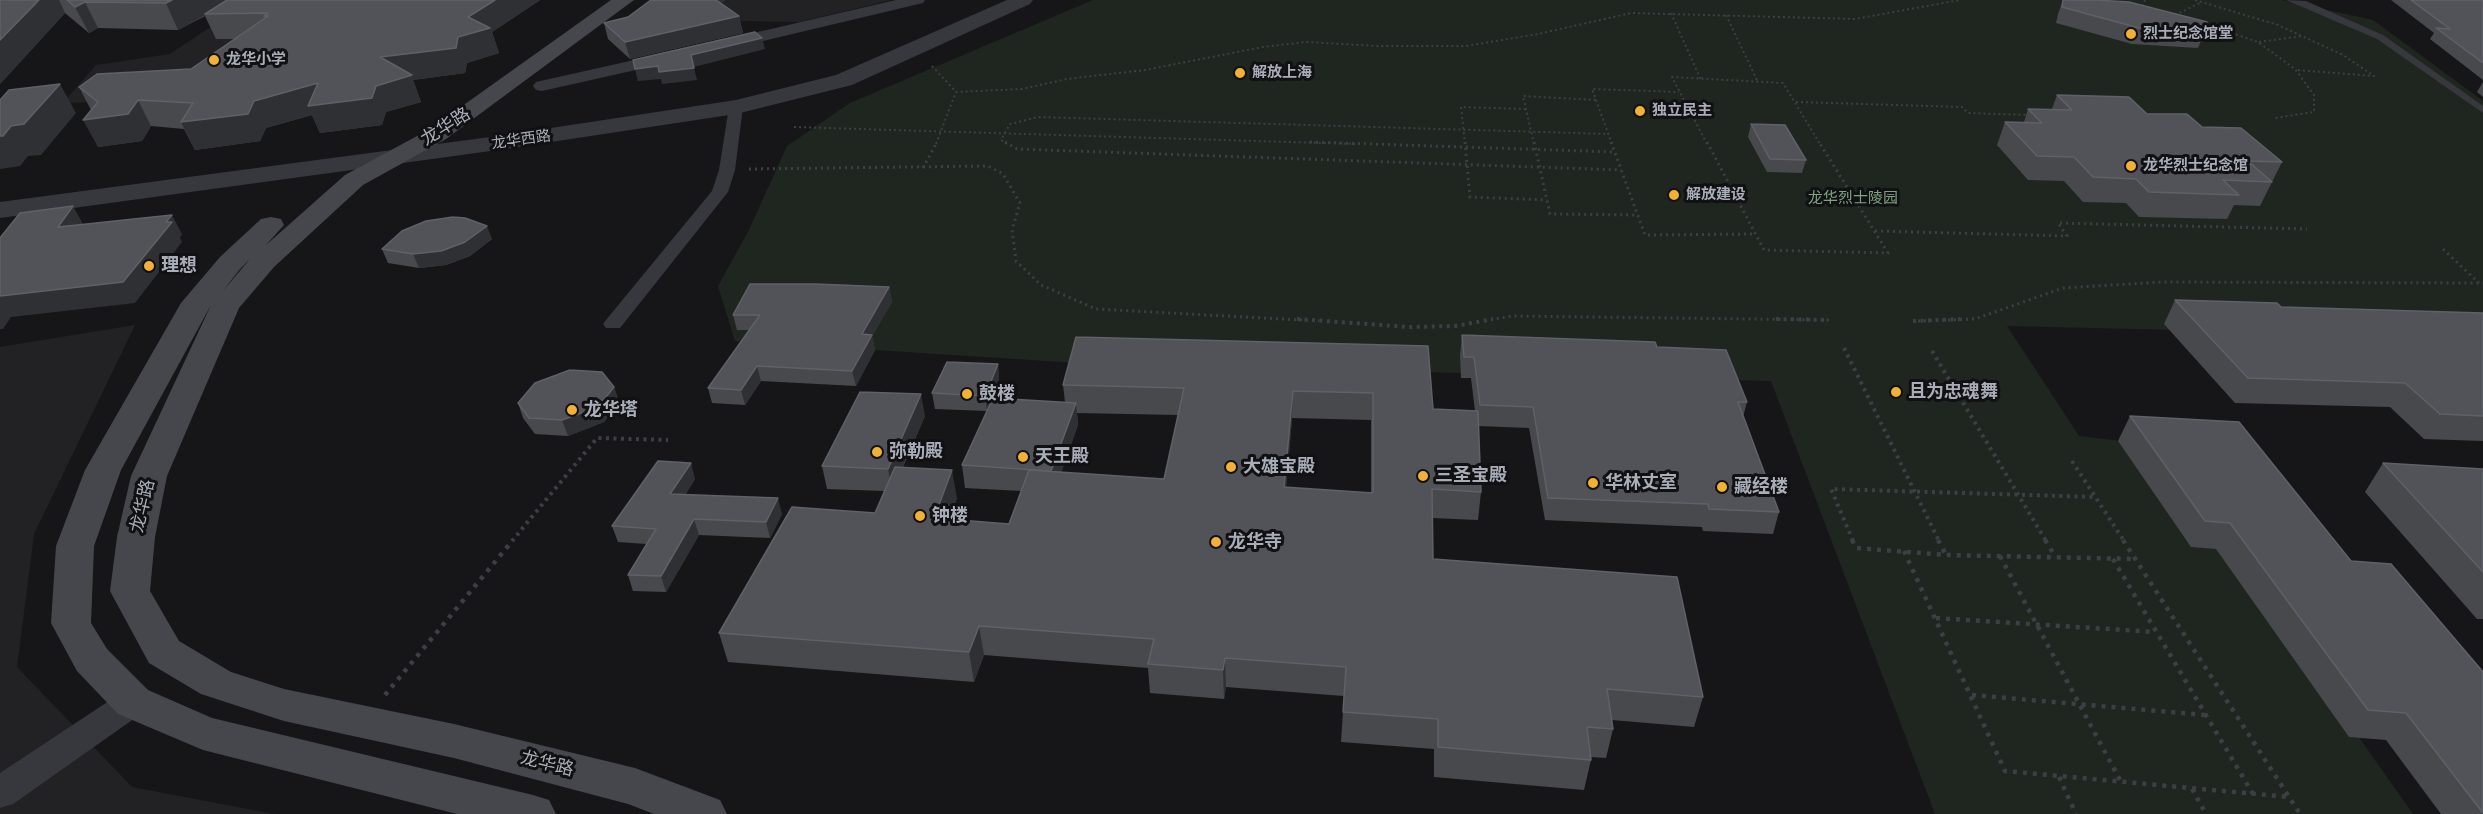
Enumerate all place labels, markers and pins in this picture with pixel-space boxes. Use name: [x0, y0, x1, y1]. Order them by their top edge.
place label: 烈士纪念馆堂: [2143, 25, 2233, 43]
marker: 烈士纪念馆堂: [2124, 27, 2138, 41]
place label: 龙华小学: [226, 51, 286, 69]
marker: 龙华小学: [207, 53, 221, 67]
place label: 解放上海: [1252, 64, 1312, 82]
marker: 解放上海: [1233, 66, 1247, 80]
place label: 独立民主: [1652, 102, 1712, 120]
marker: 独立民主: [1633, 104, 1647, 118]
place label: 龙华烈士纪念馆: [2143, 157, 2248, 175]
marker: 龙华烈士纪念馆: [2124, 159, 2138, 173]
place label: 解放建设: [1686, 186, 1746, 204]
marker: 解放建设: [1667, 188, 1681, 202]
place label: 理想: [161, 255, 197, 277]
marker: 理想: [142, 259, 156, 273]
place label: 且为忠魂舞: [1908, 381, 1998, 403]
place label: 鼓楼: [979, 383, 1015, 405]
marker: 且为忠魂舞: [1889, 385, 1903, 399]
marker: 鼓楼: [960, 387, 974, 401]
place label: 龙华塔: [584, 399, 638, 421]
marker: 龙华塔: [565, 403, 579, 417]
place label: 弥勒殿: [889, 441, 943, 463]
marker: 弥勒殿: [870, 445, 884, 459]
place label: 天王殿: [1035, 446, 1089, 468]
marker: 天王殿: [1016, 450, 1030, 464]
place label: 大雄宝殿: [1243, 456, 1315, 478]
marker: 大雄宝殿: [1224, 460, 1238, 474]
place label: 三圣宝殿: [1435, 465, 1507, 487]
marker: 三圣宝殿: [1416, 469, 1430, 483]
place label: 华林丈室: [1605, 472, 1677, 494]
marker: 华林丈室: [1586, 476, 1600, 490]
place label: 藏经楼: [1734, 476, 1788, 498]
marker: 藏经楼: [1715, 480, 1729, 494]
place label: 钟楼: [932, 505, 968, 527]
marker: 钟楼: [913, 509, 927, 523]
place label: 龙华寺: [1228, 531, 1282, 553]
marker: 龙华寺: [1209, 535, 1223, 549]

